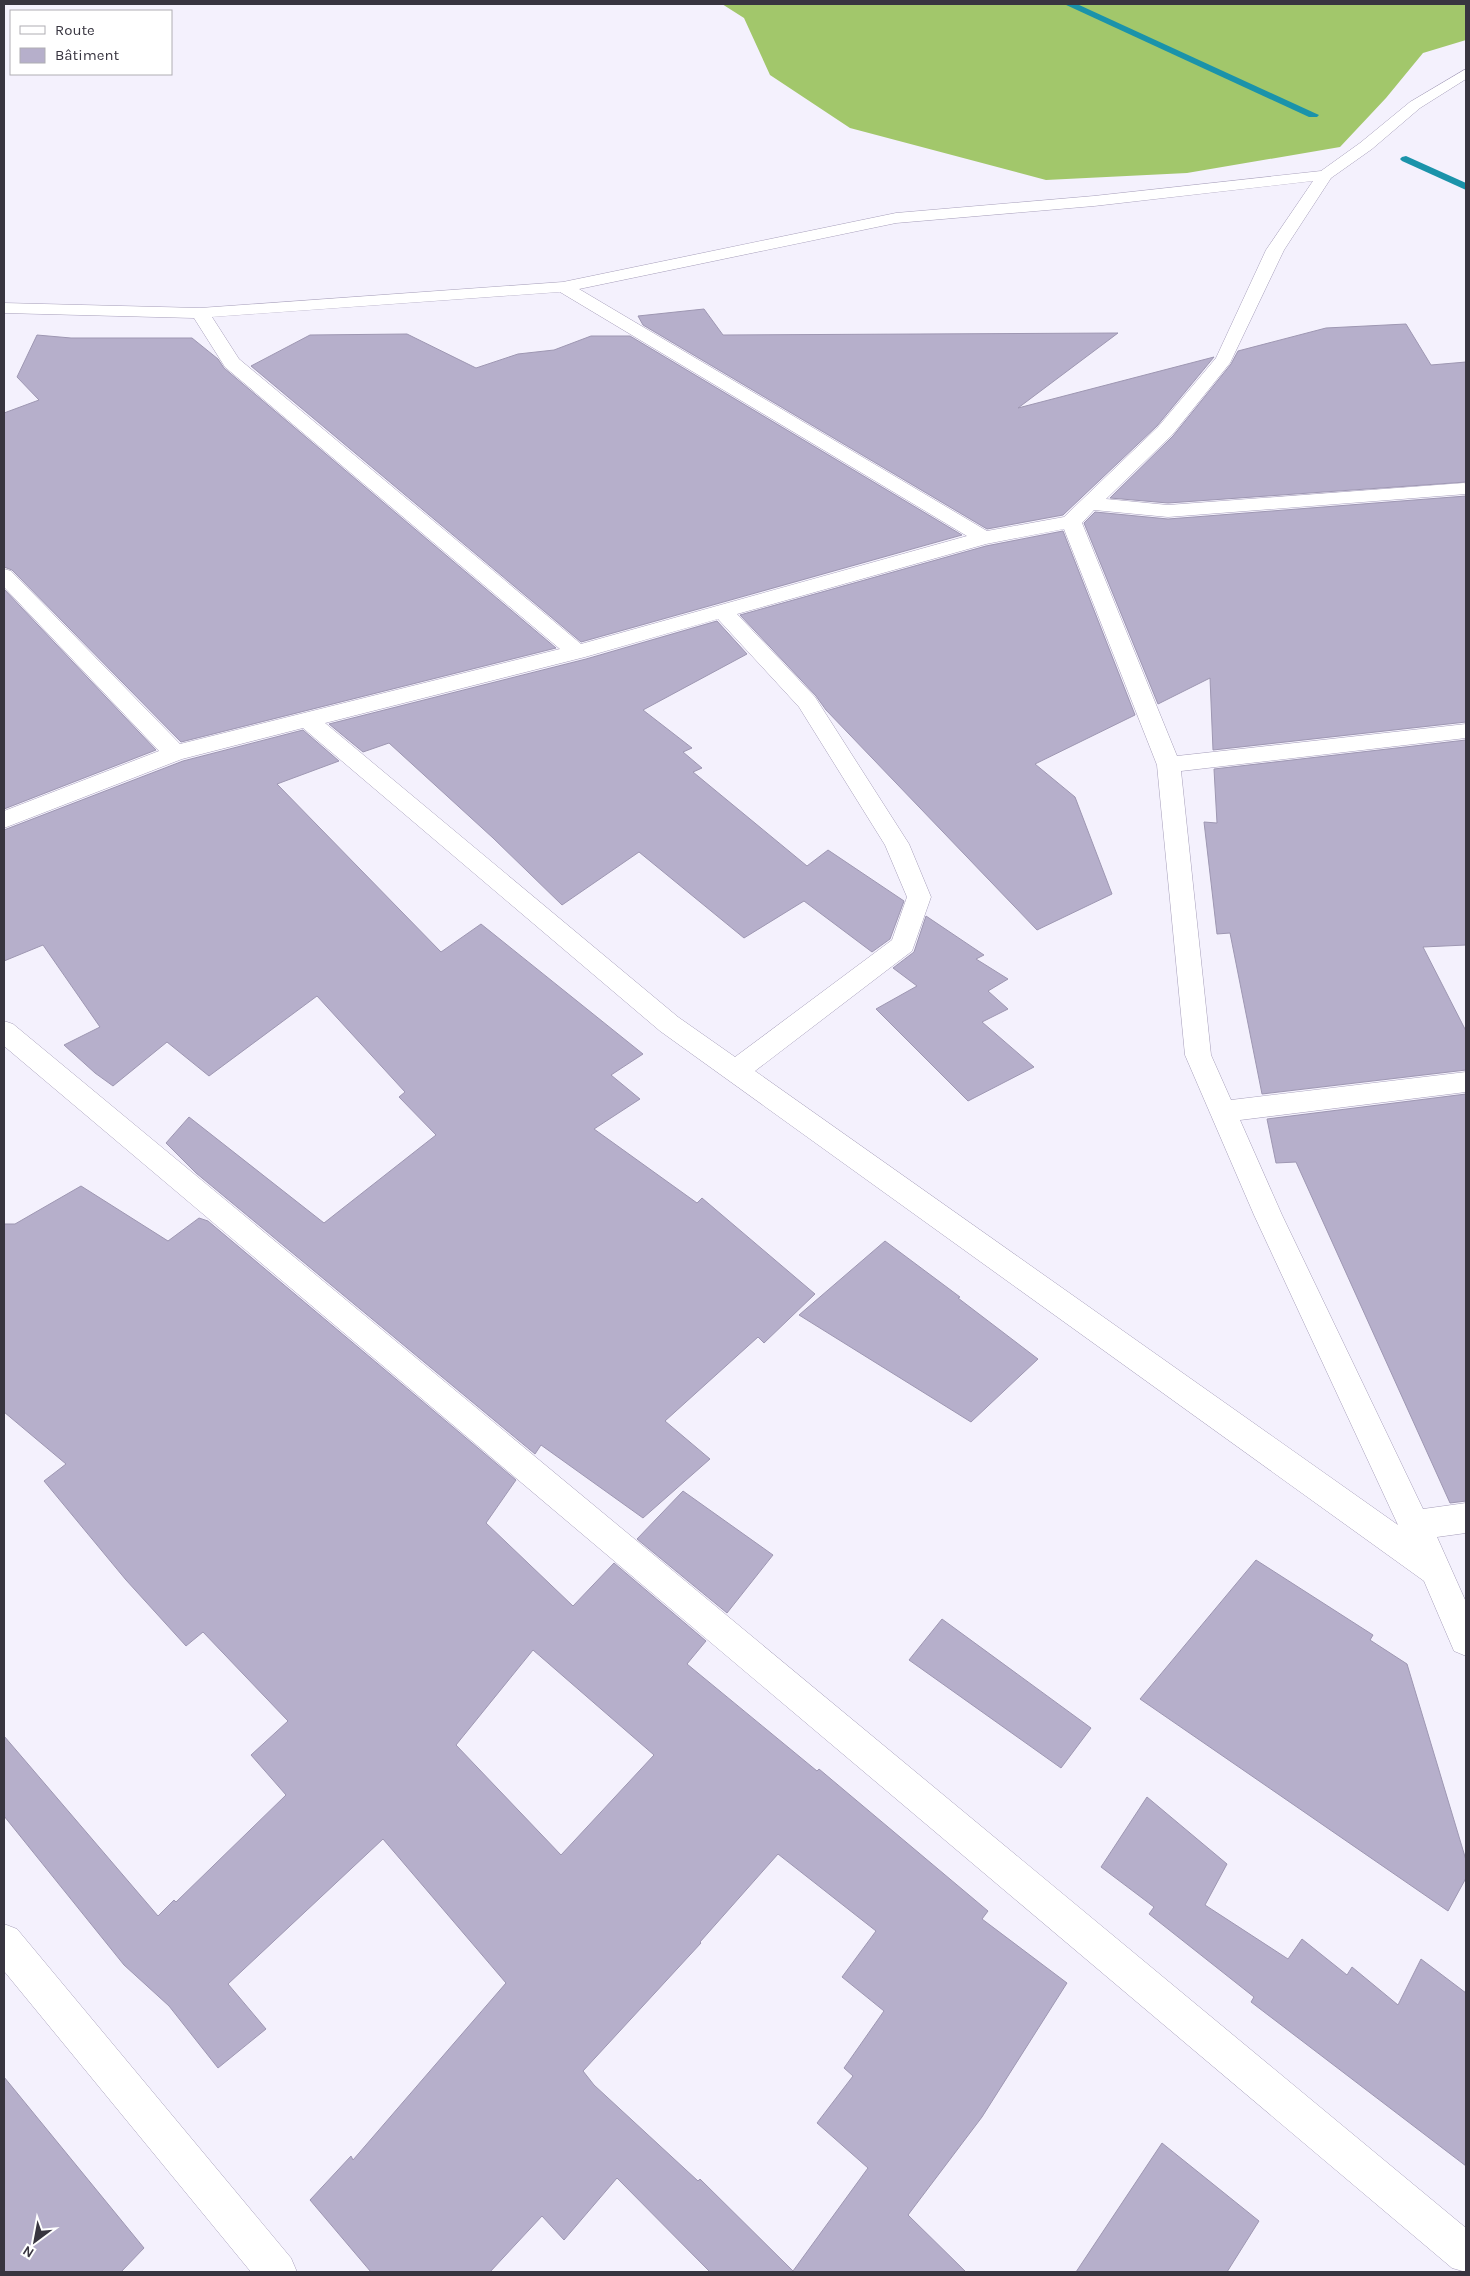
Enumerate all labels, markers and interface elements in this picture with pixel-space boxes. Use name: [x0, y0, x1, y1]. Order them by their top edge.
legend: [10, 10, 172, 75]
text: Route: [55, 21, 95, 39]
text: Bâtiment: [55, 46, 119, 64]
north arrow: [10, 2216, 60, 2266]
text: N: [20, 2242, 37, 2261]

